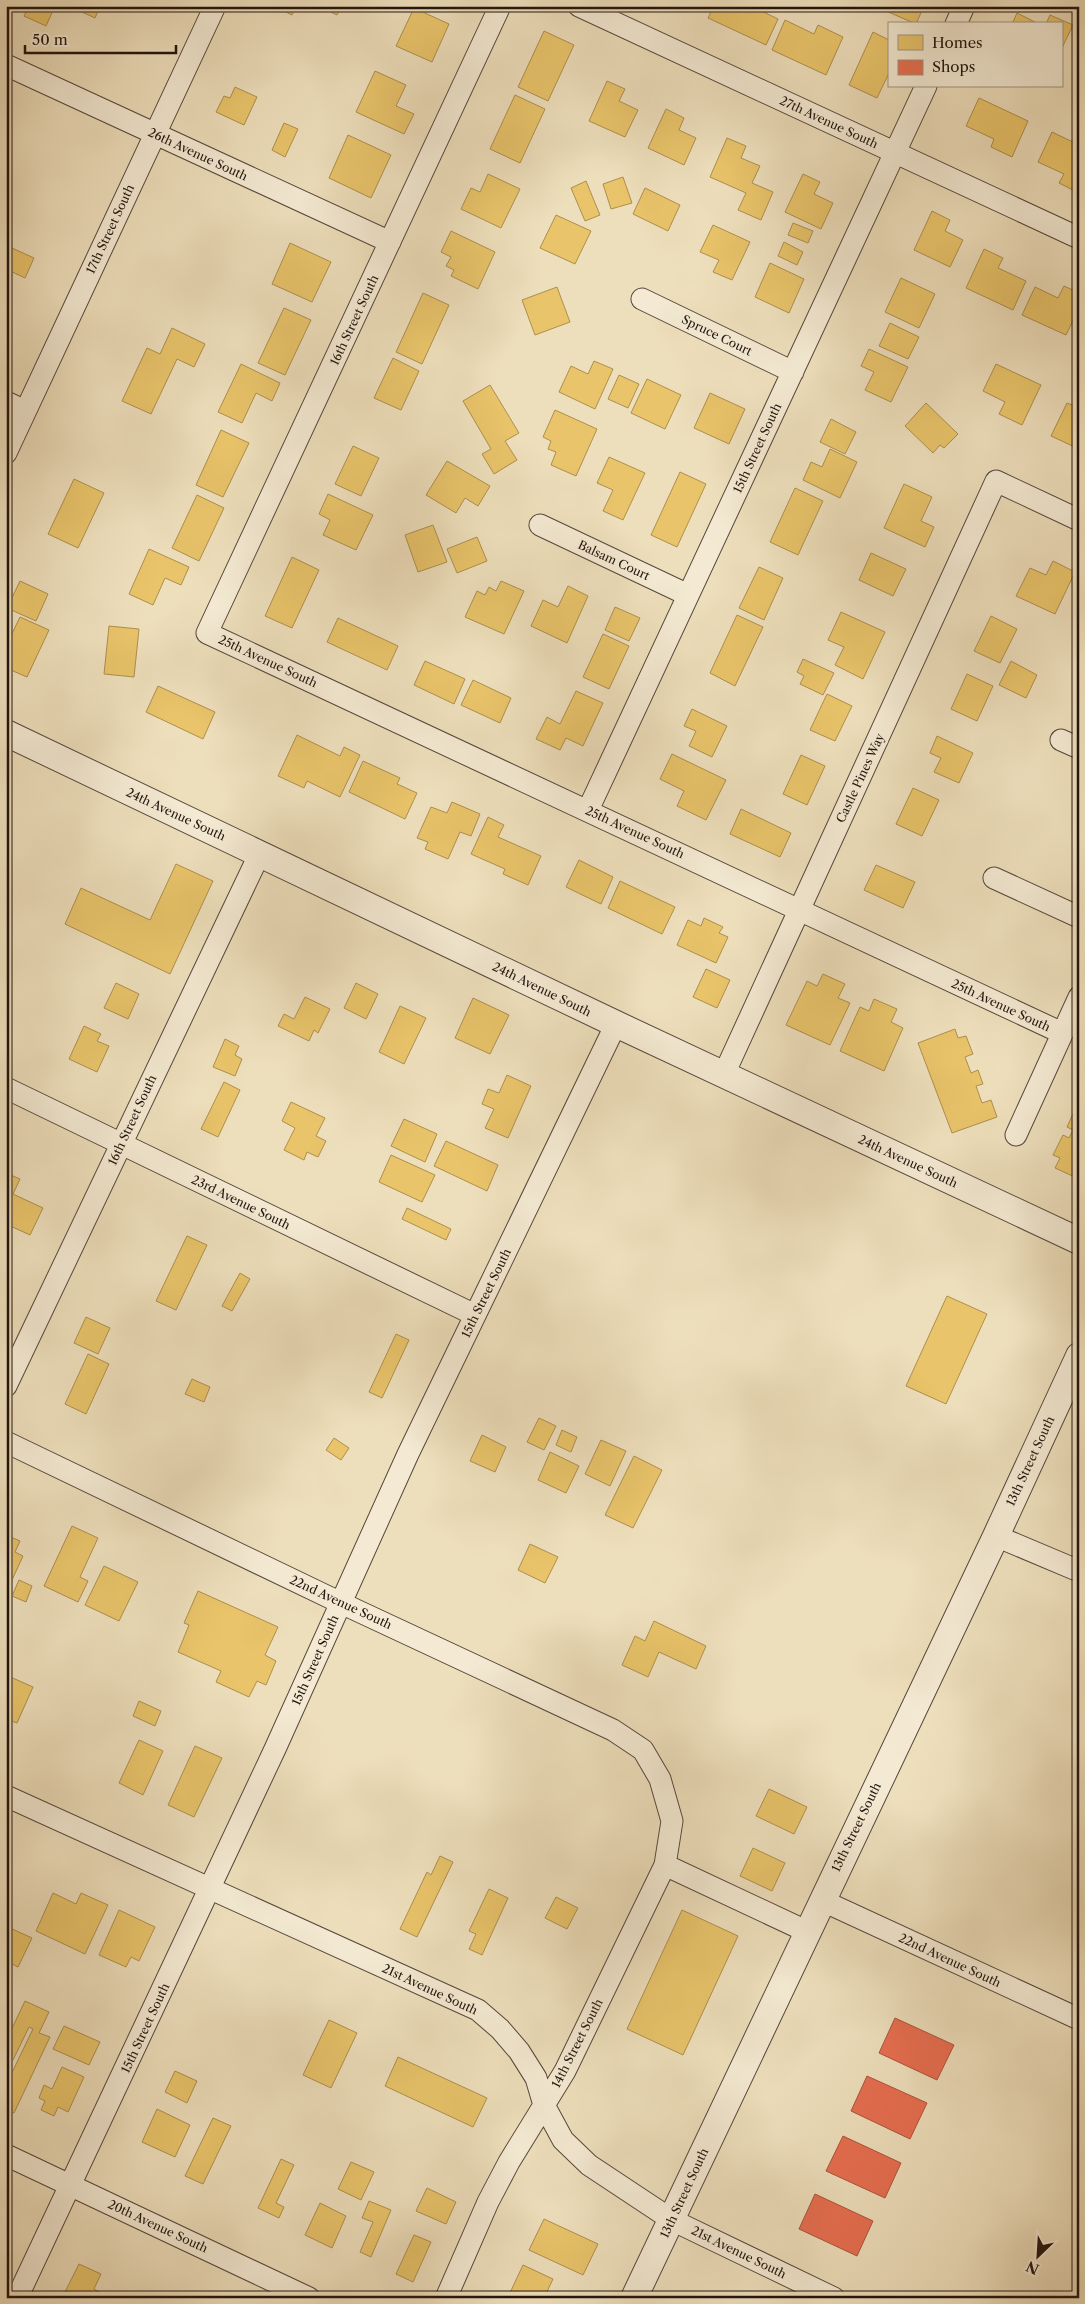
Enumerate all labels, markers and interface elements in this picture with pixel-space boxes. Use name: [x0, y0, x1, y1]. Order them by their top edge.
scale bar: [25, 22, 176, 54]
legend: [888, 22, 1062, 88]
text: 50 m: [32, 30, 68, 49]
text: Homes: [932, 33, 983, 52]
text: Shops: [932, 57, 975, 76]
street label: 27th Avenue South: [777, 93, 881, 152]
street label: 26th Avenue South: [146, 124, 251, 184]
street label: 17th Street South: [83, 182, 137, 276]
street label: 16th Street South: [327, 272, 382, 368]
street label: Spruce Court: [679, 311, 755, 359]
street label: 15th Street South: [730, 400, 785, 495]
street label: Balsam Court: [576, 537, 653, 583]
street label: 25th Avenue South: [216, 632, 320, 691]
street label: Castle Pines Way: [833, 731, 887, 825]
street label: 24th Avenue South: [124, 784, 228, 844]
street label: 25th Avenue South: [583, 803, 687, 862]
street label: 24th Avenue South: [490, 959, 594, 1020]
street label: 25th Avenue South: [949, 976, 1053, 1035]
street label: 16th Street South: [105, 1072, 160, 1168]
street label: 24th Avenue South: [856, 1131, 960, 1191]
street label: 23rd Avenue South: [189, 1172, 293, 1233]
street label: 15th Street South: [458, 1246, 514, 1340]
street label: 13th Street South: [1003, 1413, 1058, 1508]
street label: 22nd Avenue South: [288, 1572, 395, 1632]
street label: 15th Street South: [288, 1612, 342, 1708]
street label: 13th Street South: [828, 1779, 884, 1874]
street label: 22nd Avenue South: [897, 1930, 1004, 1990]
street label: 21st Avenue South: [380, 1960, 481, 2018]
street label: 15th Street South: [118, 1980, 173, 2075]
street label: 14th Street South: [548, 1996, 606, 2090]
street label: 13th Street South: [657, 2145, 712, 2240]
street label: 20th Avenue South: [106, 2196, 211, 2256]
street label: 21st Avenue South: [689, 2223, 789, 2282]
north arrow: [1012, 2232, 1062, 2282]
text: N: [1023, 2257, 1042, 2279]

